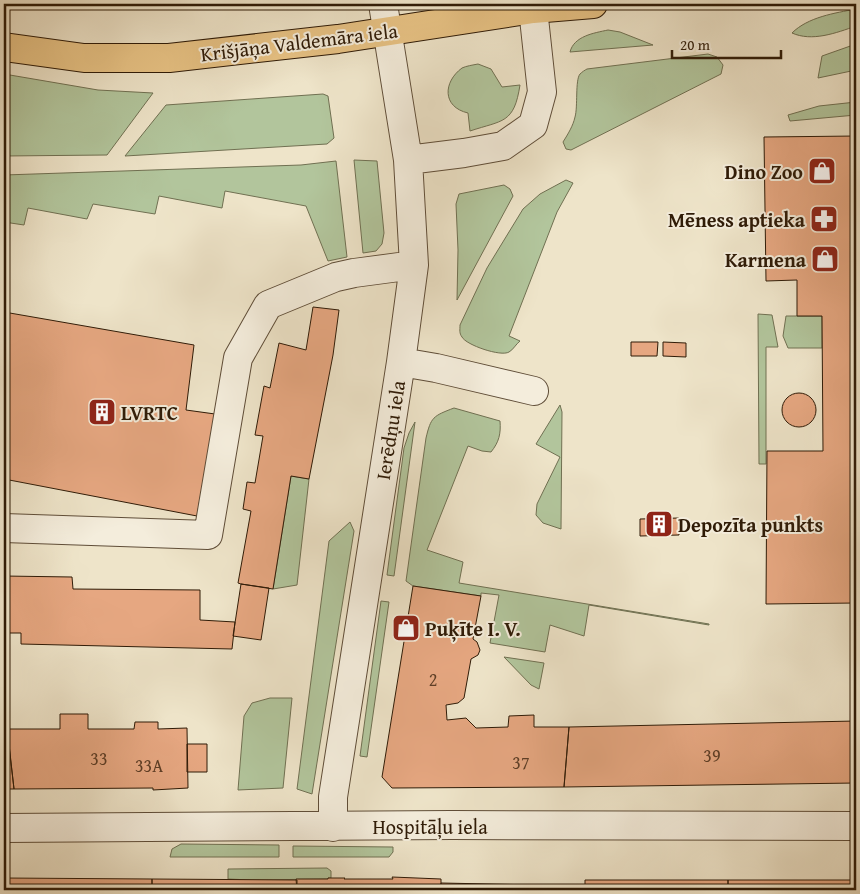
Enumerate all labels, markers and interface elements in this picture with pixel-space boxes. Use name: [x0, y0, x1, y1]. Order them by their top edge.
street label: Krišjāņa Valdemāra iela: [199, 15, 400, 68]
scale bar: [672, 28, 781, 60]
text: 20 m: [680, 34, 711, 55]
shop icon: Dino Zoo: [807, 156, 837, 186]
place label: Dino Zoo: [725, 157, 803, 186]
pharmacy icon: Mēness aptieka: [809, 204, 839, 234]
place label: Mēness aptieka: [668, 205, 806, 234]
shop icon: Karmena: [810, 244, 840, 274]
place label: Karmena: [725, 245, 807, 274]
street label: Ierēdņu iela: [368, 378, 412, 482]
building icon: LVRTC: [87, 397, 117, 427]
place label: LVRTC: [121, 398, 178, 427]
building icon: Depozīta punkts: [644, 509, 674, 539]
place label: Depozīta punkts: [678, 510, 823, 539]
shop icon: Puķīte I. V.: [391, 613, 421, 643]
place label: Puķīte I. V.: [425, 614, 521, 643]
house number: 2: [429, 666, 437, 693]
house number: 39: [703, 742, 721, 769]
house number: 33: [90, 745, 108, 772]
house number: 37: [512, 749, 530, 776]
house number: 33A: [135, 752, 163, 779]
street label: Hospitāļu iela: [372, 812, 488, 841]

